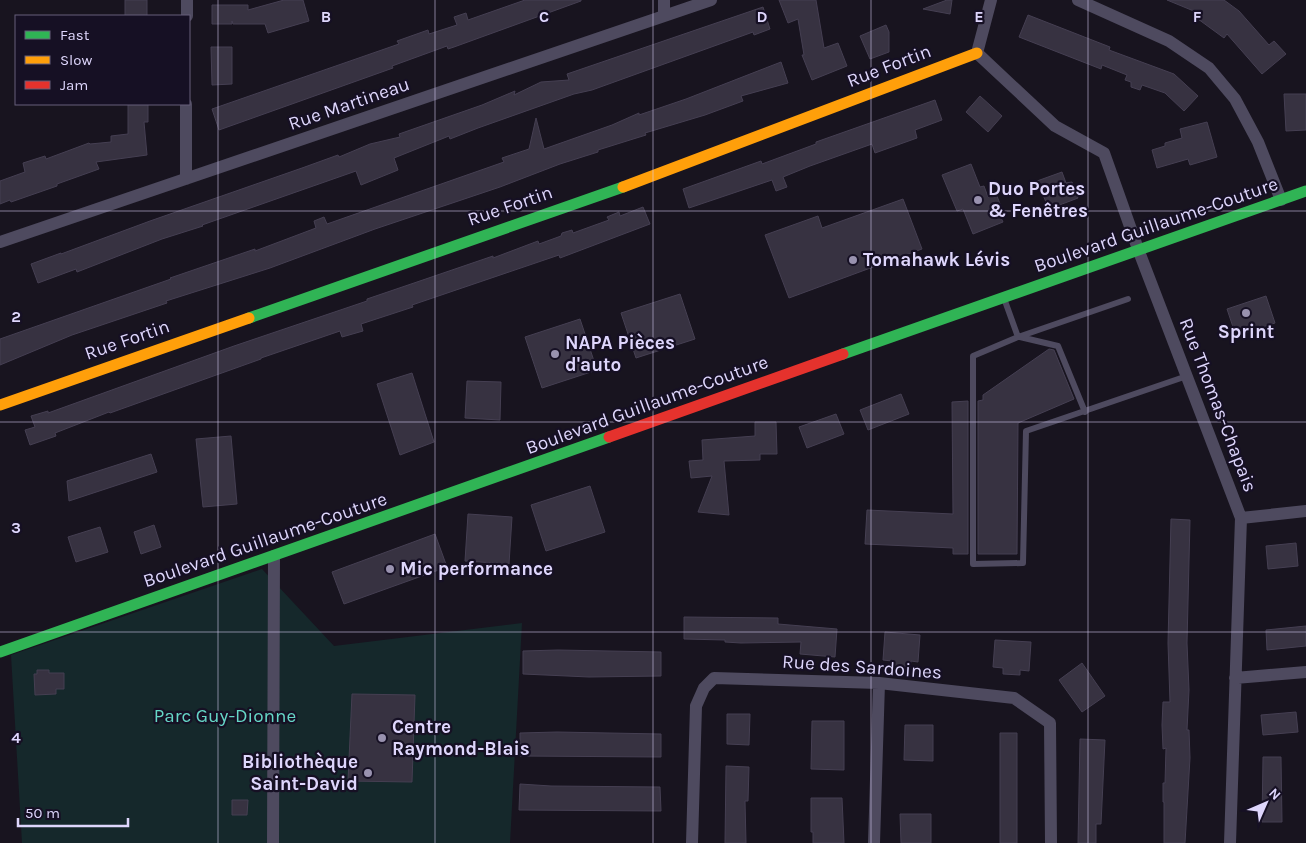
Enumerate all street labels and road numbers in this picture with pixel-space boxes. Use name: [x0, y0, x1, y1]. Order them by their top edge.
street label: Rue Fortin: [844, 40, 934, 92]
street label: Rue Martineau: [285, 73, 413, 135]
street label: Boulevard Guillaume-Couture: [1031, 173, 1281, 277]
street label: Rue Fortin: [465, 181, 555, 231]
street label: Rue Fortin: [82, 315, 172, 365]
street label: Rue Thomas-Chapais: [1175, 315, 1261, 495]
street label: Boulevard Guillaume-Couture: [523, 351, 771, 459]
street label: Boulevard Guillaume-Couture: [140, 488, 390, 592]
street label: Rue des Sardoines: [781, 650, 943, 684]

